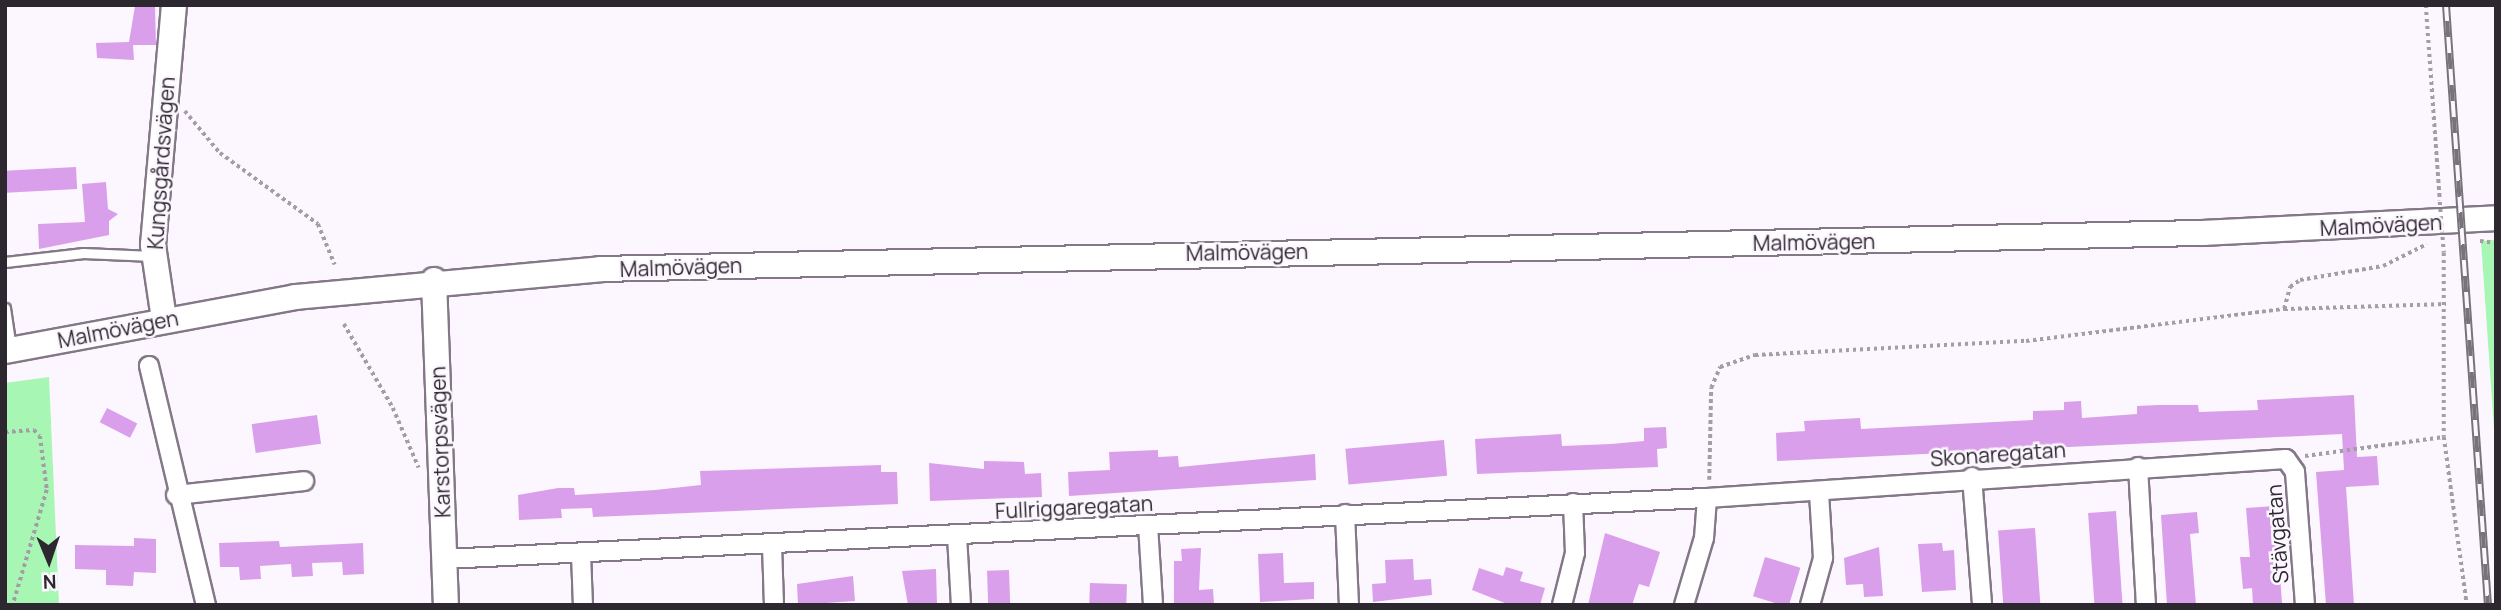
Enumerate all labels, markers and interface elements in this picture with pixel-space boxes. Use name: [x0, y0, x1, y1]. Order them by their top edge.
street label: Kungsgårdsvägen: [142, 76, 180, 250]
street label: Malmövägen: [2319, 209, 2443, 241]
street label: Malmövägen: [1753, 228, 1875, 256]
street label: Malmövägen: [1186, 238, 1308, 266]
street label: Malmövägen: [619, 252, 743, 282]
street label: Malmövägen: [55, 305, 181, 353]
street label: Karstorpsvägen: [425, 366, 455, 518]
street label: Skonaregatan: [1929, 437, 2067, 471]
street label: Stävgatan: [2261, 483, 2293, 585]
street label: Fullriggaregatan: [994, 490, 1154, 524]
north arrow: [14, 526, 84, 596]
text: N: [42, 569, 57, 595]

